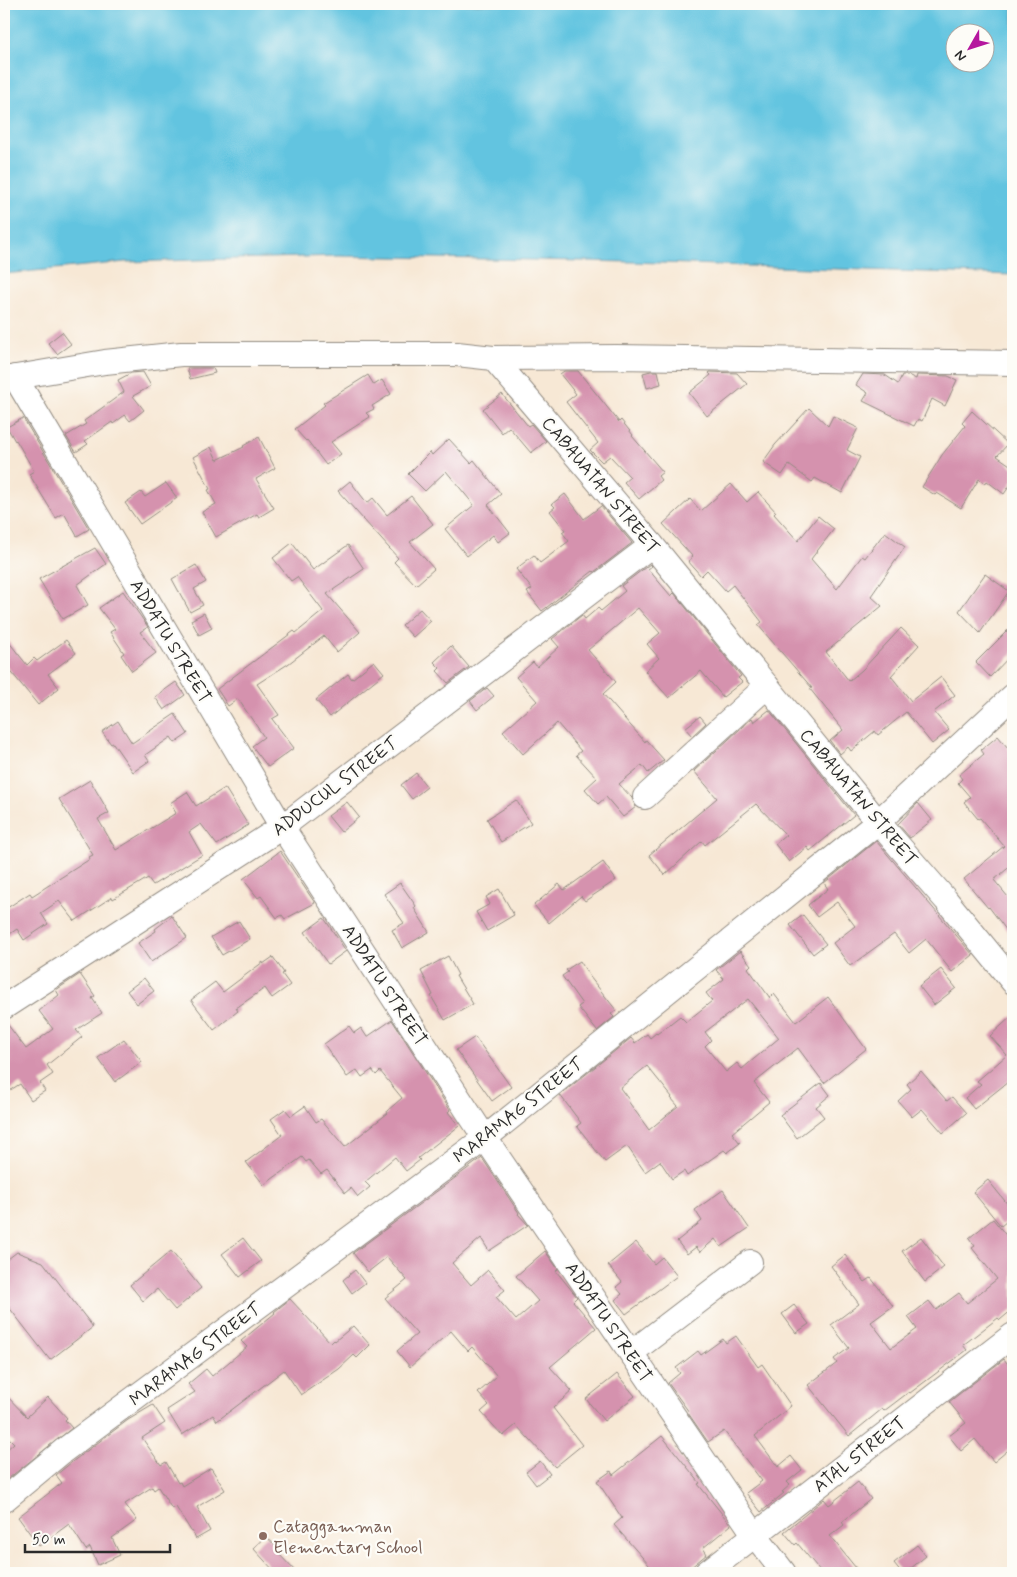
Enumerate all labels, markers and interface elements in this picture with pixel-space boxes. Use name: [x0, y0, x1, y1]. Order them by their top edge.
north arrow: [944, 22, 994, 72]
text: N: [951, 46, 971, 65]
street label: CABAUATAN STREET: [536, 412, 665, 559]
street label: ADDATU STREET: [124, 575, 217, 708]
street label: CABAUATAN STREET: [794, 724, 923, 871]
street label: ADDUCUL STREET: [268, 731, 404, 842]
street label: ADDATU STREET: [336, 920, 432, 1051]
street label: MARAMAG STREET: [448, 1052, 589, 1169]
street label: ADDATU STREET: [559, 1258, 657, 1387]
street label: MARAMAG STREET: [125, 1297, 267, 1412]
street label: ATAL STREET: [808, 1411, 911, 1498]
place label: Cataggamman Elementary School: [273, 1515, 423, 1560]
scale bar: [25, 1522, 170, 1554]
text: 50 m: [32, 1530, 66, 1550]
marker: Cataggamman Elementary School: [257, 1530, 269, 1542]

